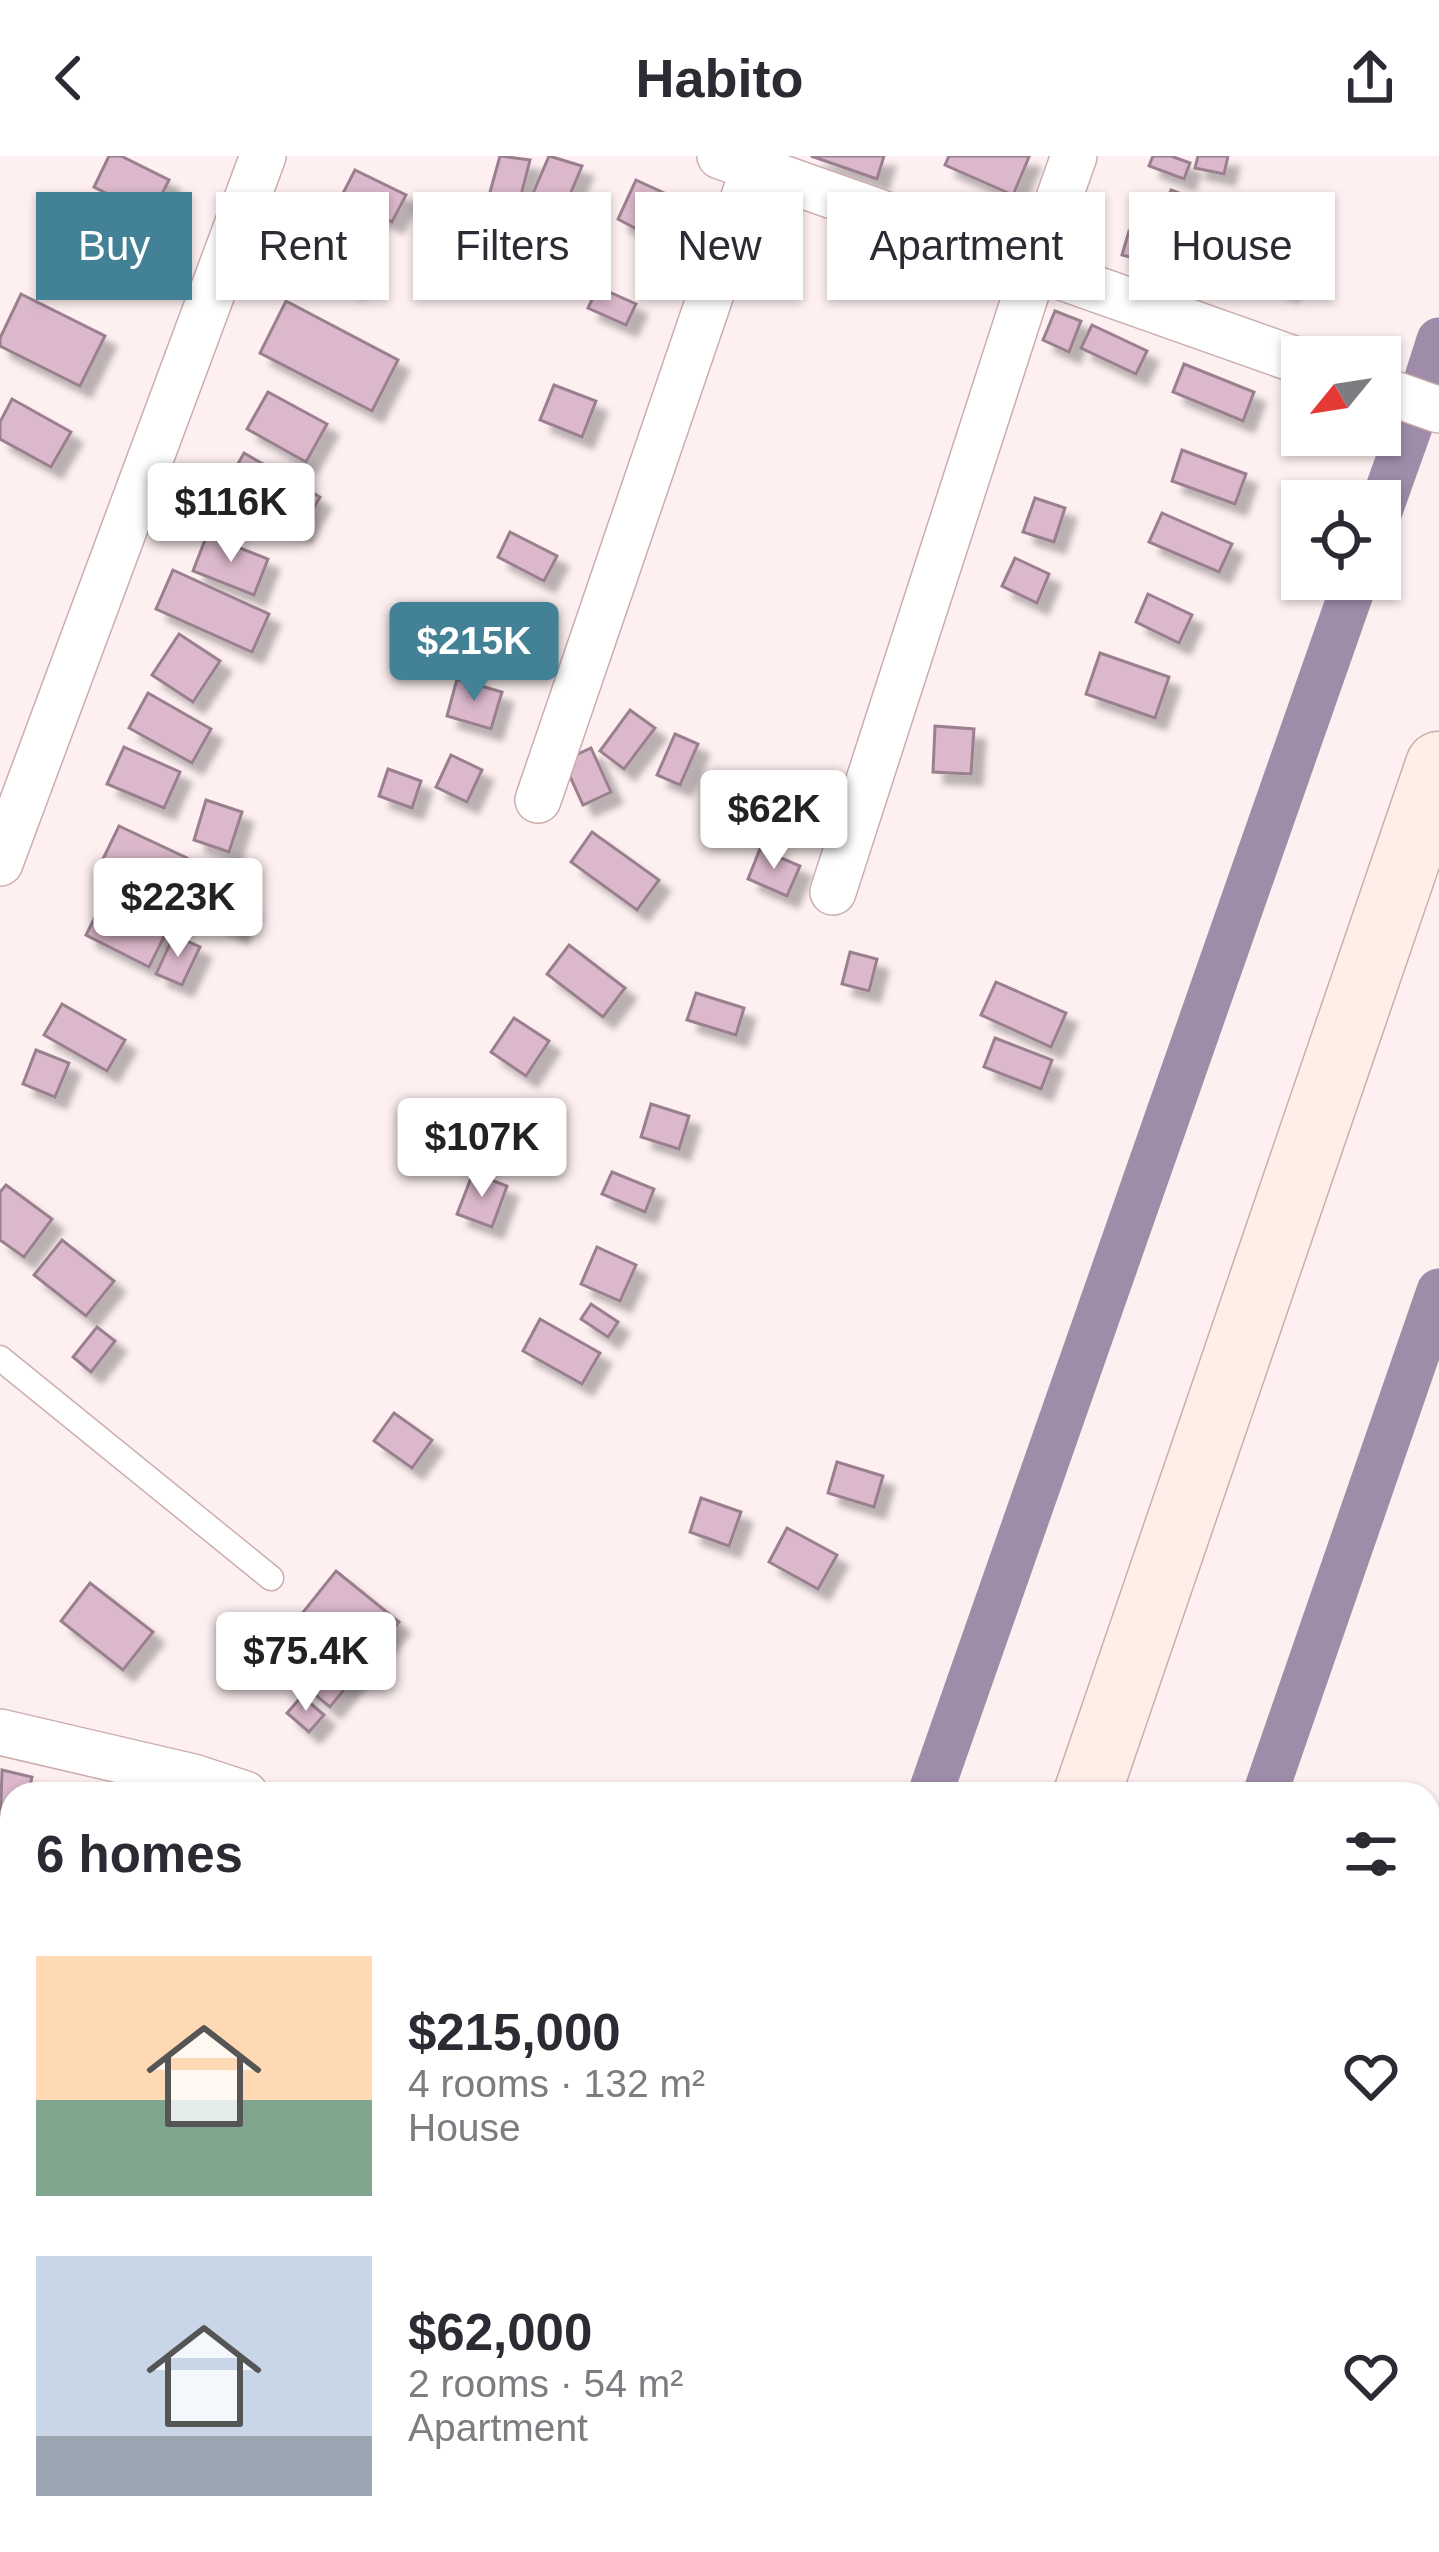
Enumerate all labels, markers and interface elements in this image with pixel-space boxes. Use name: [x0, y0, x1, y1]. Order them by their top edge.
icon: back: [36, 45, 102, 111]
icon: share: [1337, 45, 1403, 111]
text: Habito: [636, 48, 804, 108]
chip: Buy: [36, 192, 192, 300]
chip: Rent: [216, 192, 389, 300]
chip: Filters: [413, 192, 611, 300]
chip: New: [635, 192, 803, 300]
chip: Apartment: [827, 192, 1105, 300]
chip: House: [1129, 192, 1335, 300]
north arrow: [1281, 336, 1401, 456]
map controls: [1281, 336, 1401, 600]
pin: $116K: [147, 463, 315, 565]
text: $116K: [175, 480, 287, 523]
button: locate: [1281, 480, 1401, 600]
pin: $215K: [390, 602, 558, 704]
text: $215K: [417, 619, 531, 662]
pin: $62K: [703, 770, 845, 872]
text: $62K: [727, 787, 821, 830]
pin: $223K: [94, 858, 262, 960]
text: $223K: [121, 875, 235, 918]
pin: $107K: [398, 1098, 566, 1200]
text: $107K: [425, 1115, 539, 1158]
pin: $75.4K: [208, 1612, 404, 1714]
text: $75.4K: [243, 1629, 369, 1672]
icon: filters: [1338, 1821, 1404, 1887]
text: 6 homes: [36, 1826, 243, 1883]
icon: home: [132, 2004, 276, 2148]
text: $215,000: [408, 2004, 621, 2061]
icon: heart: [1338, 2043, 1404, 2109]
text: 4 rooms · 132 m²: [408, 2062, 705, 2105]
text: House: [408, 2106, 521, 2149]
icon: home: [132, 2304, 276, 2448]
text: $62,000: [408, 2304, 592, 2361]
icon: heart: [1338, 2343, 1404, 2409]
text: 2 rooms · 54 m²: [408, 2362, 683, 2405]
text: Apartment: [408, 2406, 588, 2449]

